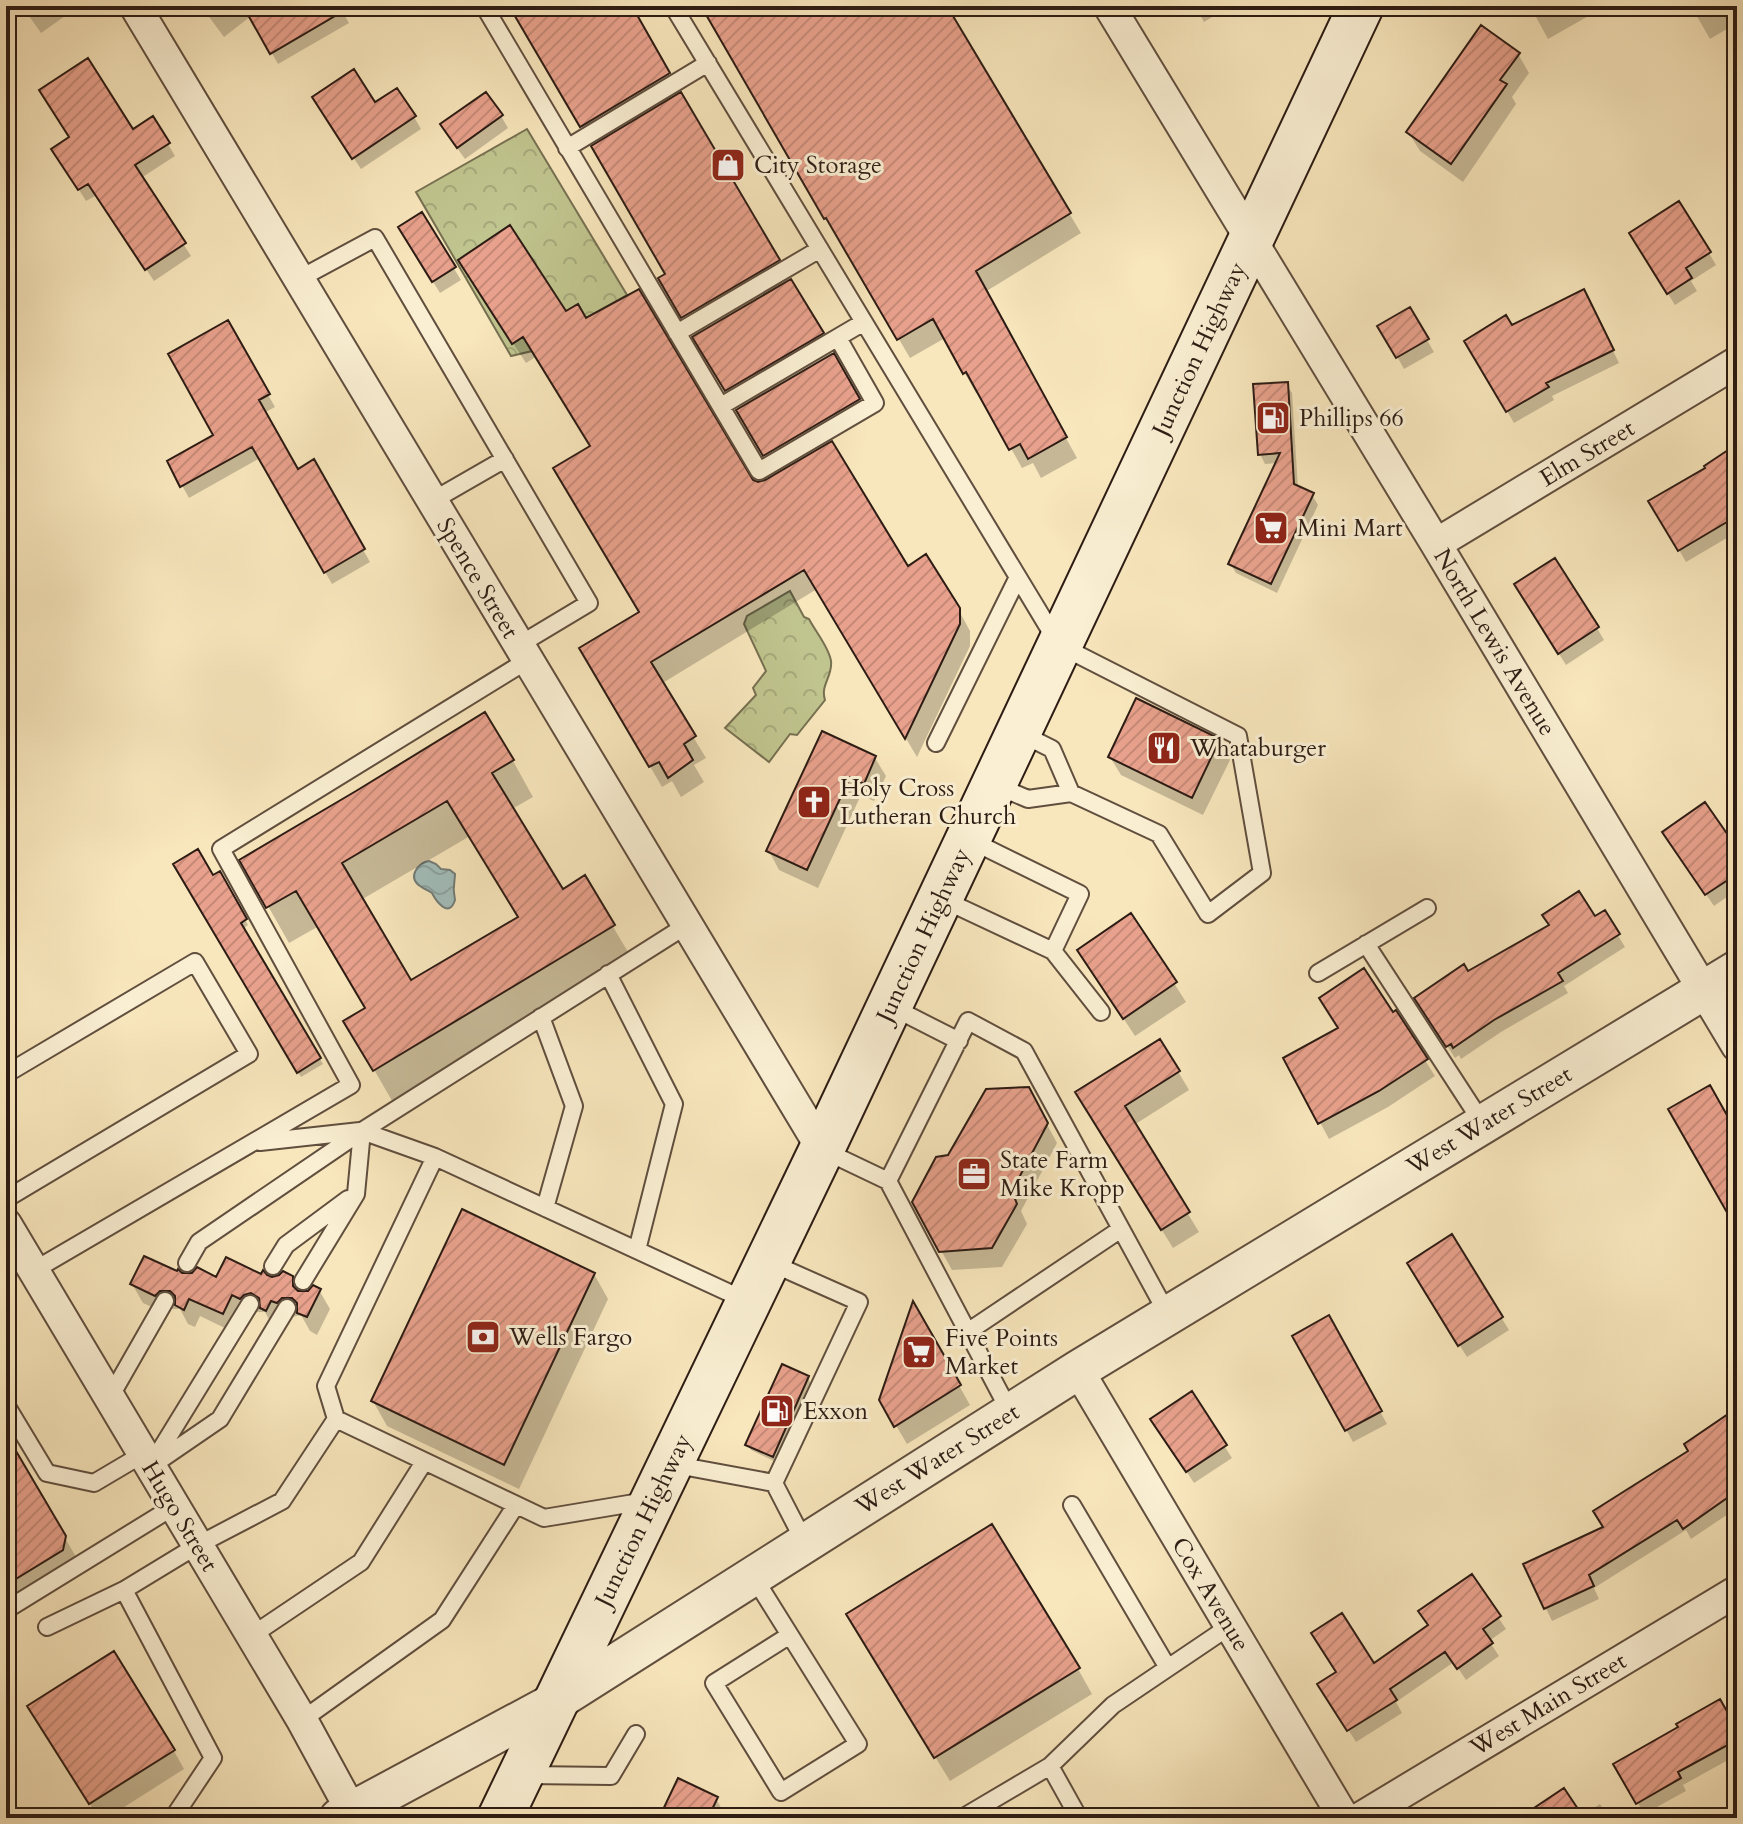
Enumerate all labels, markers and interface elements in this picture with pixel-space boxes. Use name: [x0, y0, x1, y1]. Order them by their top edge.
shop icon: City Storage: [709, 146, 747, 184]
place label: City Storage: [754, 149, 882, 182]
street label: Junction Highway: [1143, 256, 1254, 445]
fuel station icon: Phillips 66: [1254, 399, 1292, 437]
place label: Phillips 66: [1299, 402, 1404, 435]
street label: Elm Street: [1534, 412, 1641, 495]
supermarket icon: Mini Mart: [1252, 509, 1290, 547]
street label: Spence Street: [429, 512, 527, 645]
place label: Mini Mart: [1297, 512, 1403, 545]
street label: North Lewis Avenue: [1426, 542, 1564, 742]
restaurant icon: Whataburger: [1145, 729, 1183, 767]
place label: Whataburger: [1189, 732, 1326, 765]
place label: Holy Cross Lutheran Church: [840, 772, 1016, 833]
church icon: Holy Cross Lutheran Church: [795, 783, 833, 821]
street label: Junction Highway: [867, 842, 978, 1031]
street label: West Water Street: [1399, 1058, 1579, 1183]
place label: State Farm Mike Kropp: [1000, 1144, 1125, 1205]
office icon: State Farm Mike Kropp: [955, 1155, 993, 1193]
bank icon: Wells Fargo: [464, 1318, 502, 1356]
place label: Wells Fargo: [508, 1321, 632, 1354]
place label: Five Points Market: [945, 1322, 1058, 1383]
supermarket icon: Five Points Market: [900, 1333, 938, 1371]
fuel station icon: Exxon: [758, 1392, 796, 1430]
place label: Exxon: [803, 1395, 869, 1428]
street label: West Water Street: [848, 1395, 1026, 1524]
street label: Junction Highway: [586, 1428, 700, 1615]
street label: Hugo Street: [134, 1455, 226, 1578]
street label: Cox Avenue: [1164, 1531, 1258, 1657]
street label: West Main Street: [1463, 1644, 1633, 1765]

